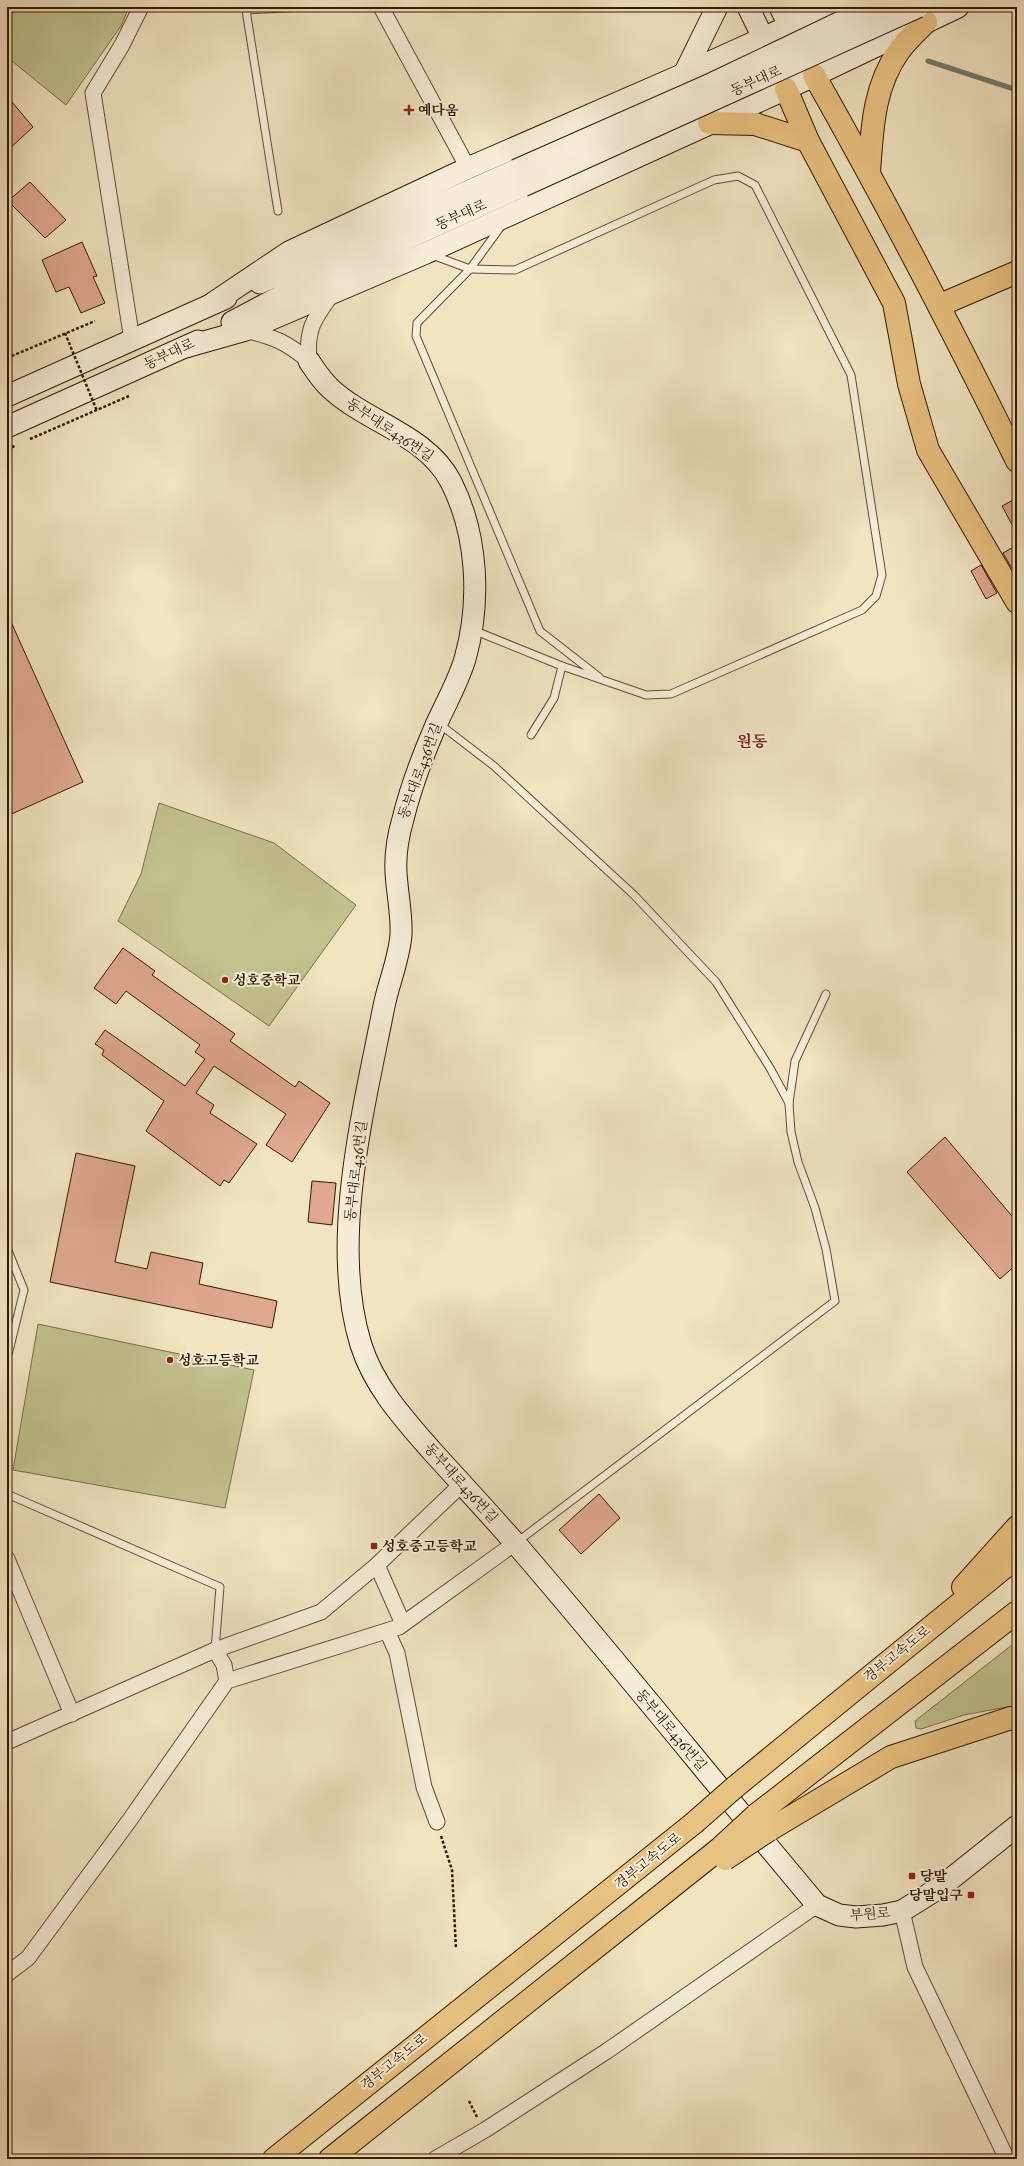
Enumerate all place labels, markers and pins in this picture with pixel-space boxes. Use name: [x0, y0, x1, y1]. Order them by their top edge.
place label: 예다움: [418, 102, 459, 119]
marker: 예다움: [403, 104, 415, 116]
place label: 성호중학교: [233, 972, 301, 989]
marker: 성호중학교: [220, 975, 230, 985]
place label: 성호고등학교: [178, 1352, 260, 1369]
marker: 성호고등학교: [165, 1355, 175, 1365]
place label: 성호중고등학교: [382, 1538, 477, 1555]
marker: 성호중고등학교: [369, 1541, 379, 1551]
place label: 당말: [920, 1868, 948, 1885]
marker: 당말: [907, 1871, 917, 1881]
place label: 당말입구: [909, 1887, 963, 1904]
marker: 당말입구: [966, 1890, 976, 1900]

